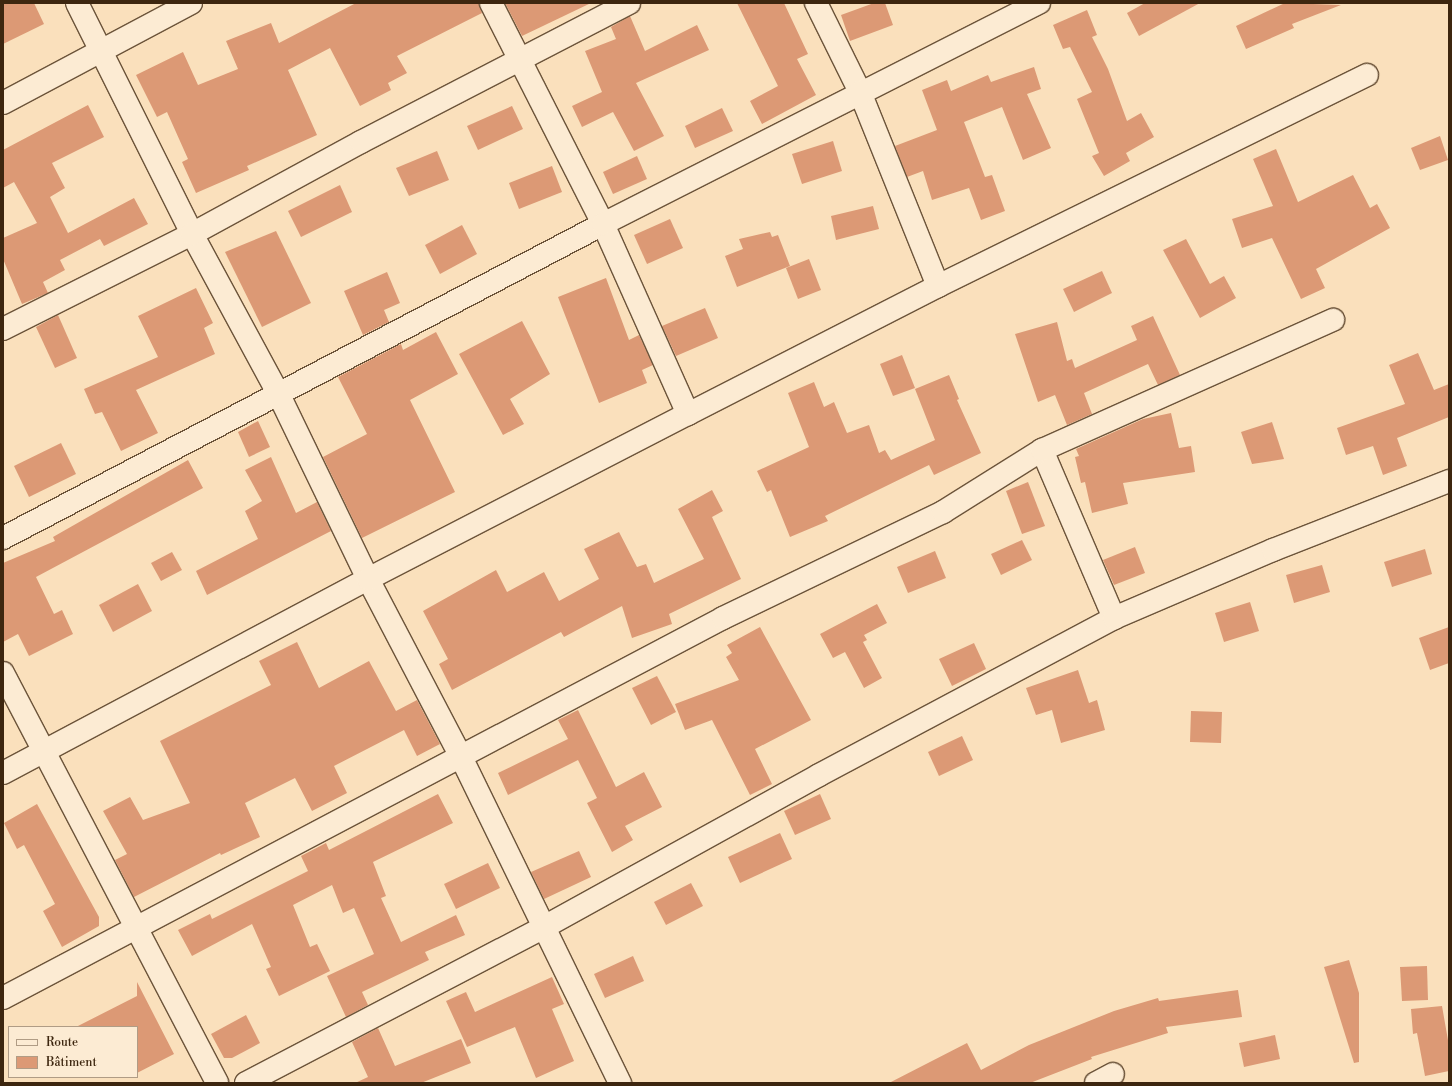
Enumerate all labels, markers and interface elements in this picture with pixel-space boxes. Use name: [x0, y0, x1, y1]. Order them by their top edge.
legend: [8, 1026, 138, 1078]
text: Route: [46, 1035, 78, 1050]
text: Bâtiment: [46, 1055, 97, 1070]

